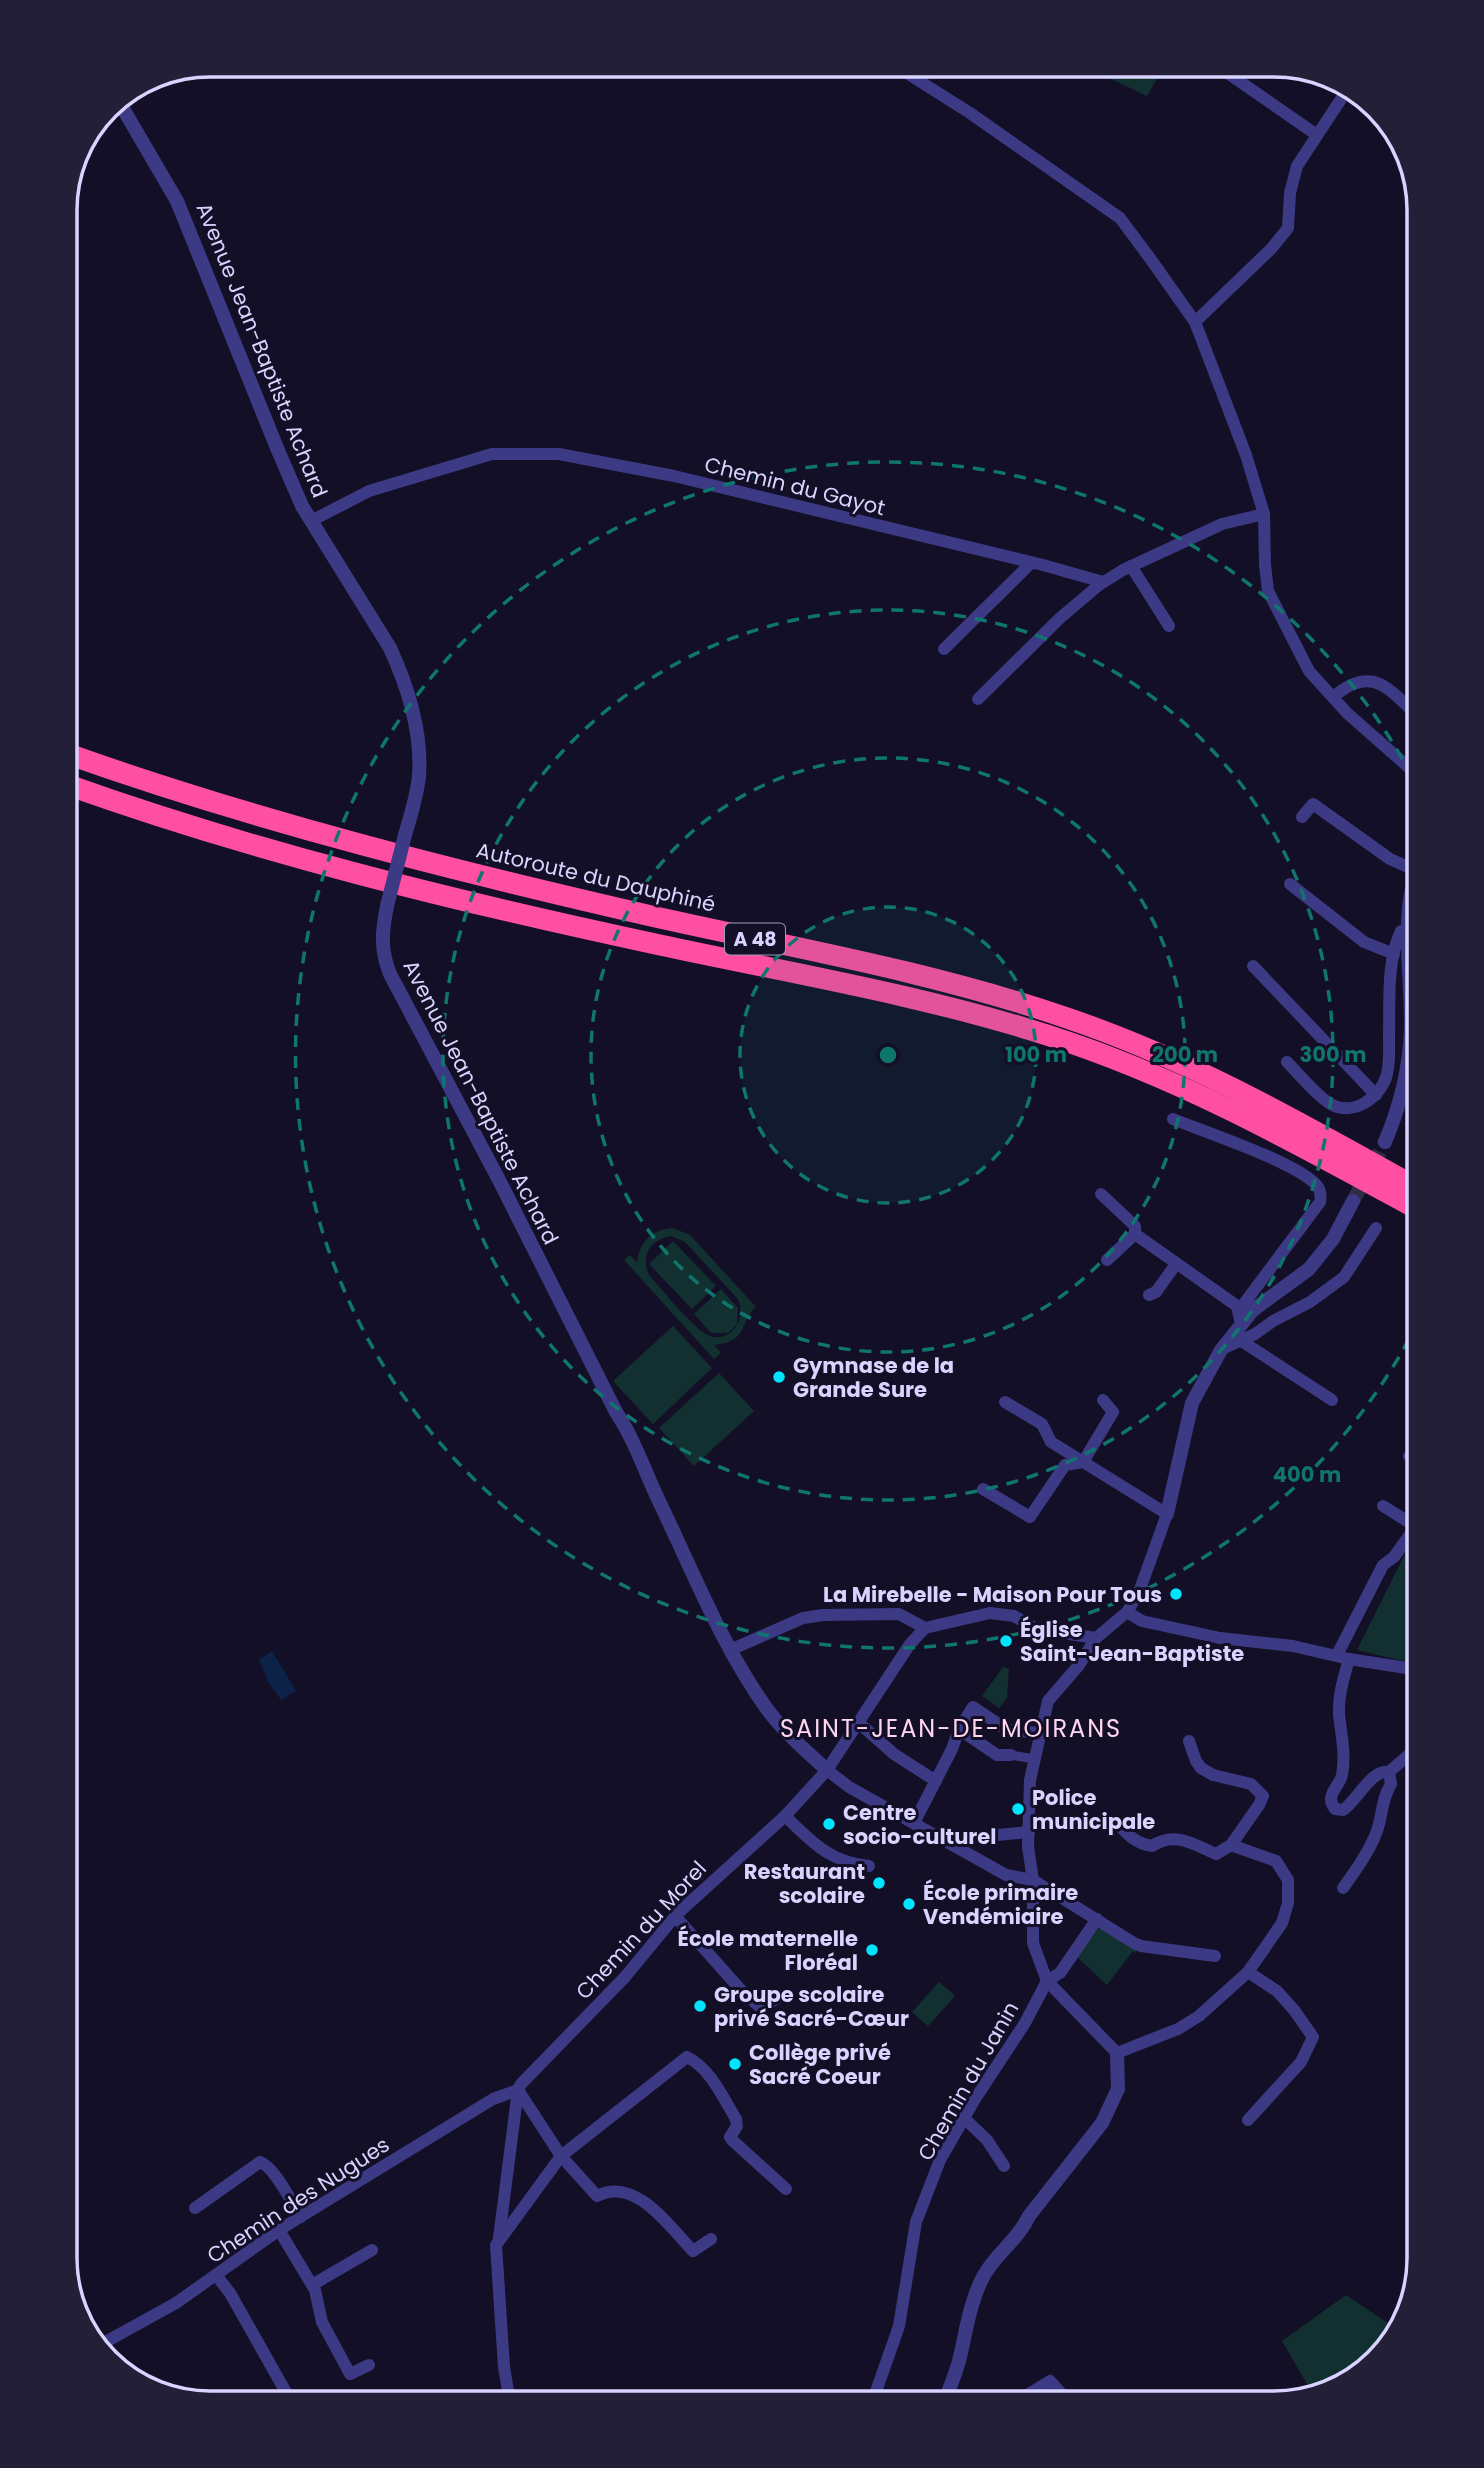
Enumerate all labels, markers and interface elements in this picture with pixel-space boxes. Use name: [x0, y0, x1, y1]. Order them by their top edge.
street label: Avenue Jean-Baptiste Achard: [189, 198, 335, 502]
street label: Chemin du Gayot: [702, 450, 888, 522]
street label: Autoroute du Dauphiné: [474, 835, 718, 919]
road number: A 48: [725, 923, 785, 954]
street label: Avenue Jean-Baptiste Achard: [396, 955, 566, 1249]
text: 100 m: [1005, 1040, 1067, 1069]
text: 200 m: [1152, 1040, 1218, 1069]
text: 300 m: [1300, 1040, 1366, 1069]
centre of rings: [876, 1043, 900, 1067]
place label: Gymnase de la Grande Sure: [793, 1351, 954, 1404]
marker: Gymnase de la Grande Sure: [771, 1369, 787, 1385]
text: 400 m: [1273, 1460, 1341, 1489]
place label: La Mirebelle - Maison Pour Tous: [823, 1580, 1162, 1609]
marker: La Mirebelle - Maison Pour Tous: [1168, 1586, 1184, 1602]
place label: Église Saint-Jean-Baptiste: [1020, 1615, 1244, 1668]
marker: Église Saint-Jean-Baptiste: [998, 1633, 1014, 1649]
district label: SAINT-JEAN-DE-MOIRANS: [780, 1712, 1122, 1745]
place label: Police municipale: [1032, 1783, 1155, 1836]
place label: Centre socio-culturel: [843, 1798, 996, 1851]
marker: Police municipale: [1010, 1801, 1026, 1817]
marker: Centre socio-culturel: [821, 1816, 837, 1832]
street label: Chemin du Morel: [569, 1855, 713, 2005]
place label: Restaurant scolaire: [744, 1857, 865, 1910]
marker: Restaurant scolaire: [871, 1875, 887, 1891]
place label: École primaire Vendémiaire: [923, 1878, 1078, 1931]
marker: École primaire Vendémiaire: [901, 1896, 917, 1912]
place label: École maternelle Floréal: [678, 1924, 858, 1977]
marker: École maternelle Floréal: [864, 1942, 880, 1958]
place label: Groupe scolaire privé Sacré-Cœur: [714, 1980, 909, 2033]
street label: Chemin du Janin: [911, 1996, 1025, 2166]
marker: Groupe scolaire privé Sacré-Cœur: [692, 1998, 708, 2014]
place label: Collège privé Sacré Coeur: [749, 2038, 891, 2091]
marker: Collège privé Sacré Coeur: [727, 2056, 743, 2072]
street label: Chemin des Nugues: [201, 2130, 395, 2270]

